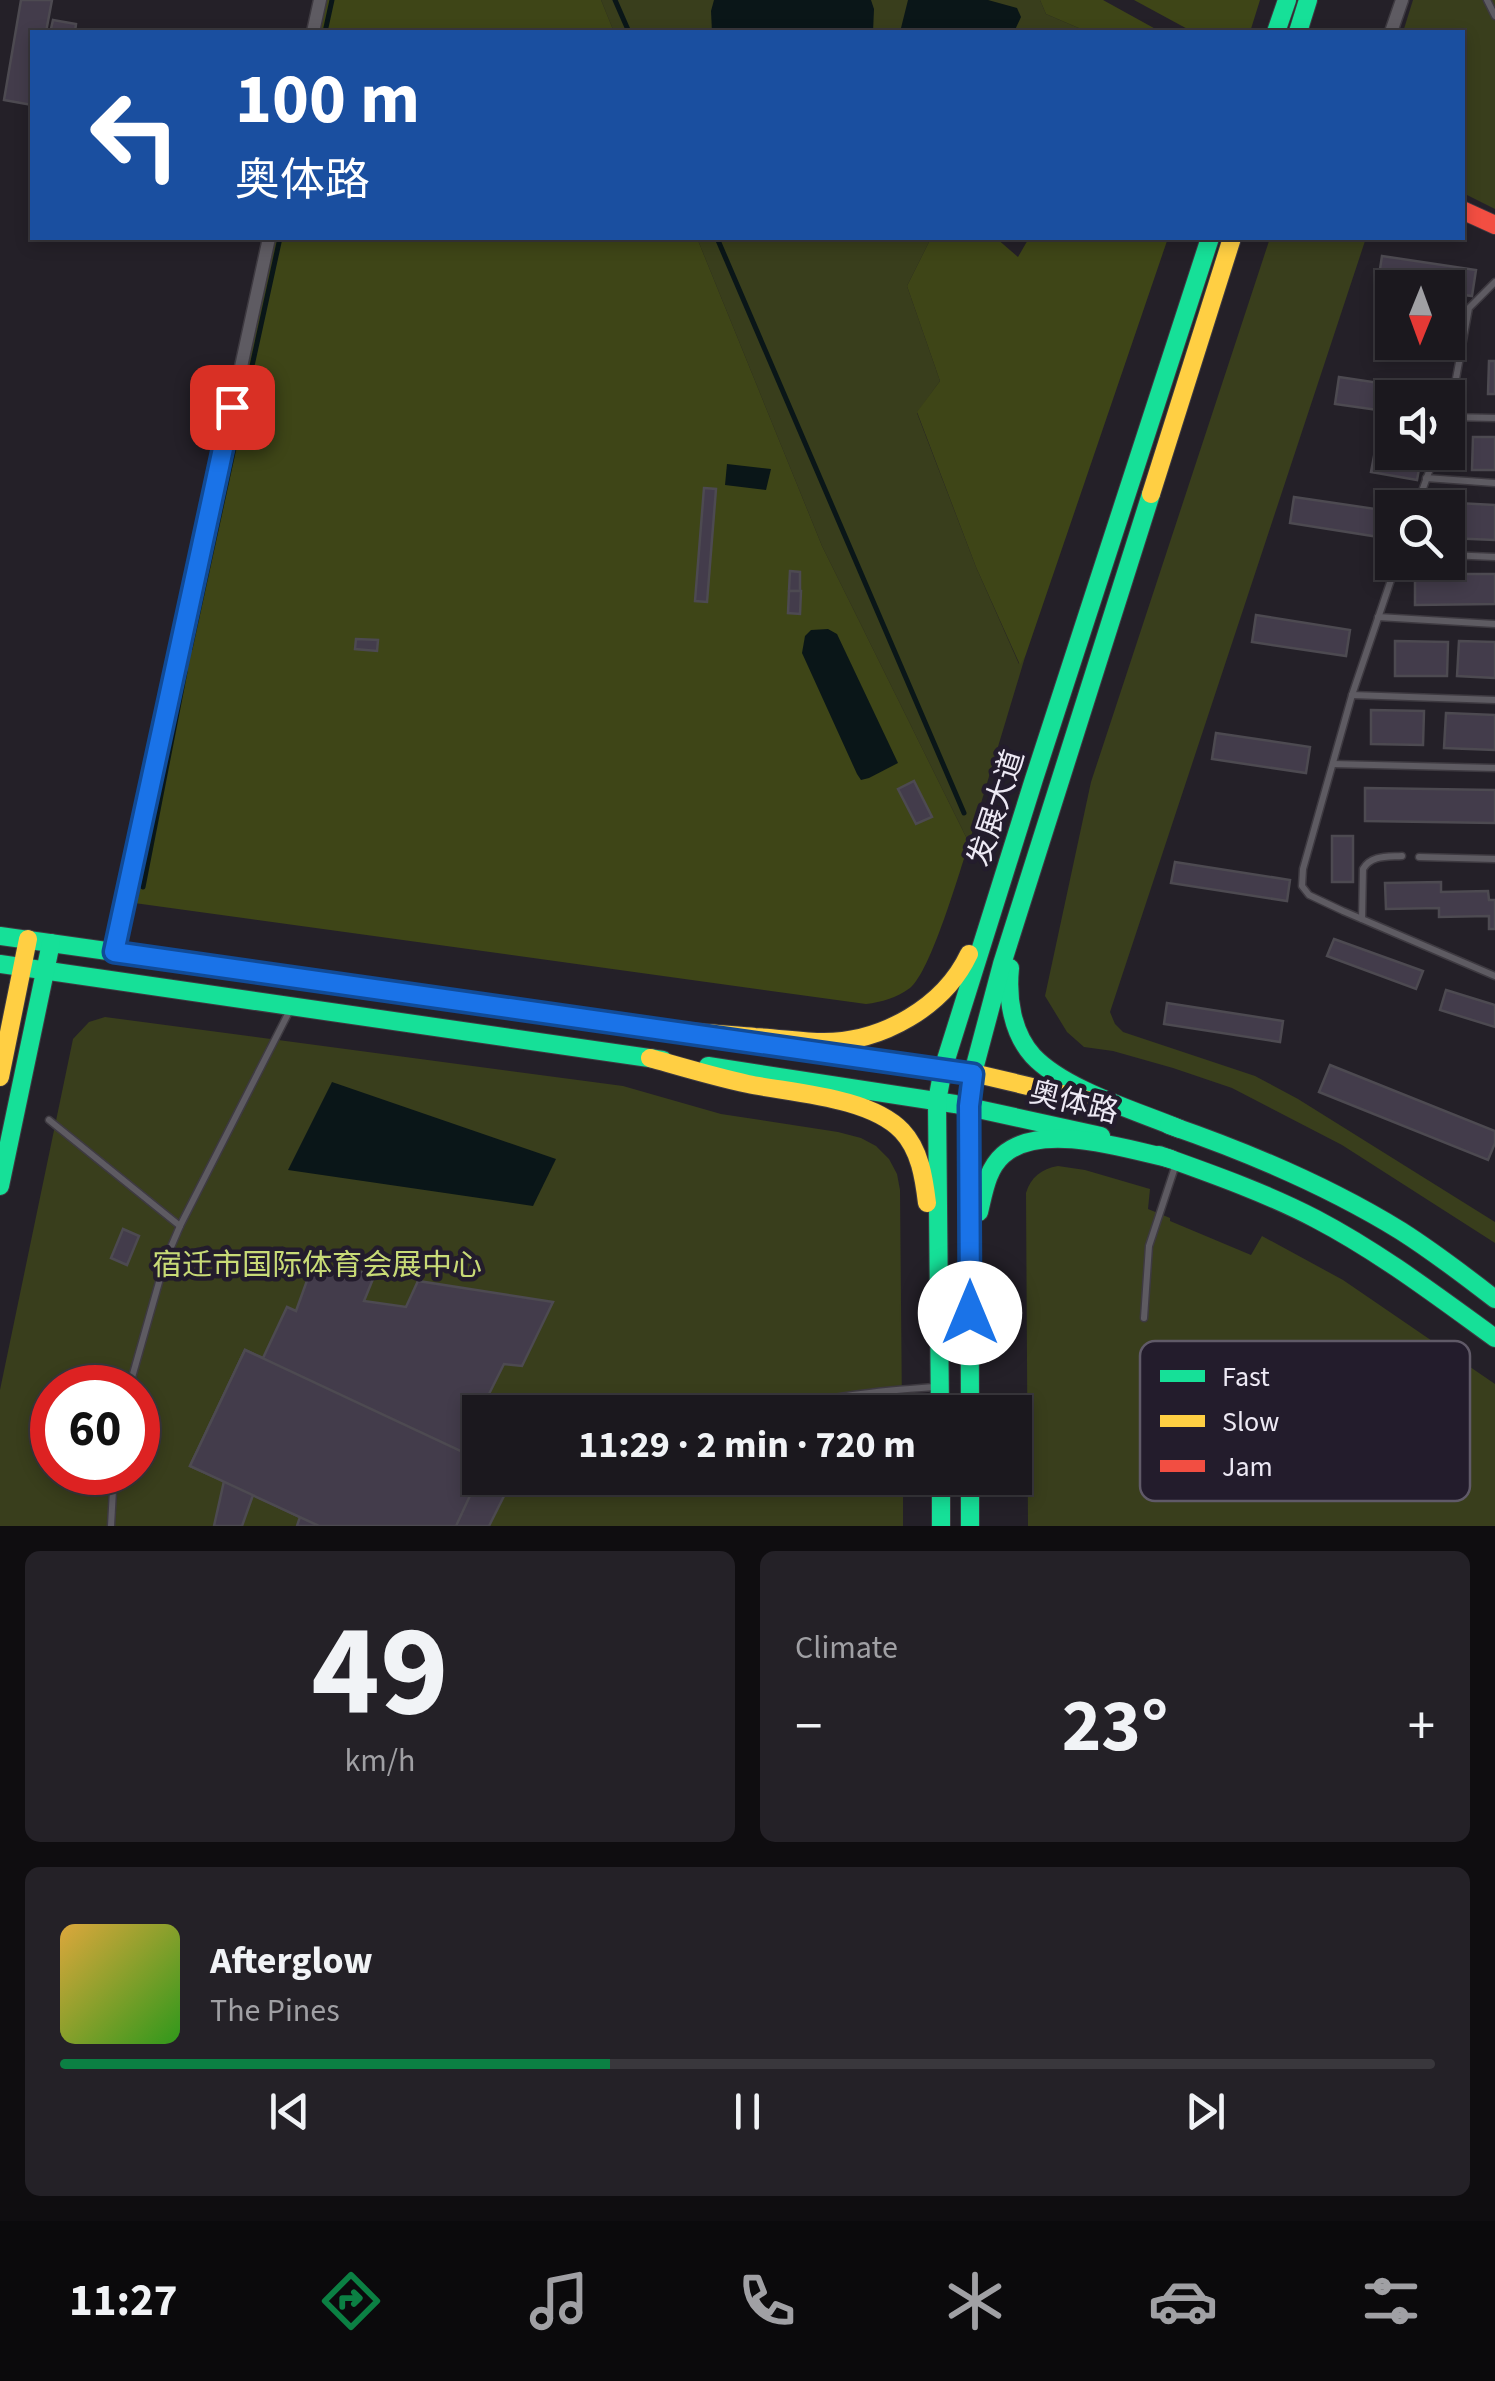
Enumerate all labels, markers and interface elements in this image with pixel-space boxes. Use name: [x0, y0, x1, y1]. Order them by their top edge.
text: 100 m: [235, 50, 420, 150]
icon: left: [70, 70, 200, 200]
text: 奥体路: [235, 149, 370, 213]
north arrow: [1375, 270, 1465, 360]
map controls: [1375, 270, 1465, 580]
pin: [190, 365, 275, 450]
icon: arrive: [205, 380, 260, 435]
button: sound: [1375, 380, 1465, 470]
button: search: [1375, 490, 1465, 580]
street label: 发展大道: [957, 744, 1035, 872]
street label: 奥体路: [1025, 1071, 1123, 1134]
park label: 宿迁市国际体育会展中心: [152, 1244, 482, 1287]
position arrow: [918, 1261, 1022, 1365]
legend: [1140, 1341, 1470, 1501]
text: Fast: [1222, 1357, 1270, 1397]
speed limit sign: 60: [30, 1365, 160, 1495]
text: Slow: [1222, 1402, 1279, 1442]
text: 11:29 · 2 min · 720 m: [578, 1418, 916, 1472]
text: Jam: [1222, 1447, 1273, 1487]
text: 49: [311, 1580, 449, 1765]
text: Climate: [795, 1625, 898, 1671]
text: 23°: [1062, 1673, 1168, 1780]
text: −: [795, 1688, 822, 1766]
text: +: [1408, 1688, 1435, 1766]
text: km/h: [345, 1738, 415, 1784]
text: Afterglow: [210, 1934, 373, 1988]
text: The Pines: [210, 1988, 340, 2034]
icon: previous: [262, 2084, 317, 2139]
icon: pause: [720, 2084, 775, 2139]
icon: next: [1178, 2084, 1233, 2139]
icon: directions: [316, 2266, 386, 2336]
icon: music: [524, 2266, 594, 2336]
icon: phone: [732, 2266, 802, 2336]
icon: climate: [940, 2266, 1010, 2336]
icon: car: [1148, 2266, 1218, 2336]
icon: filters: [1356, 2266, 1426, 2336]
text: 11:27: [69, 2269, 178, 2333]

